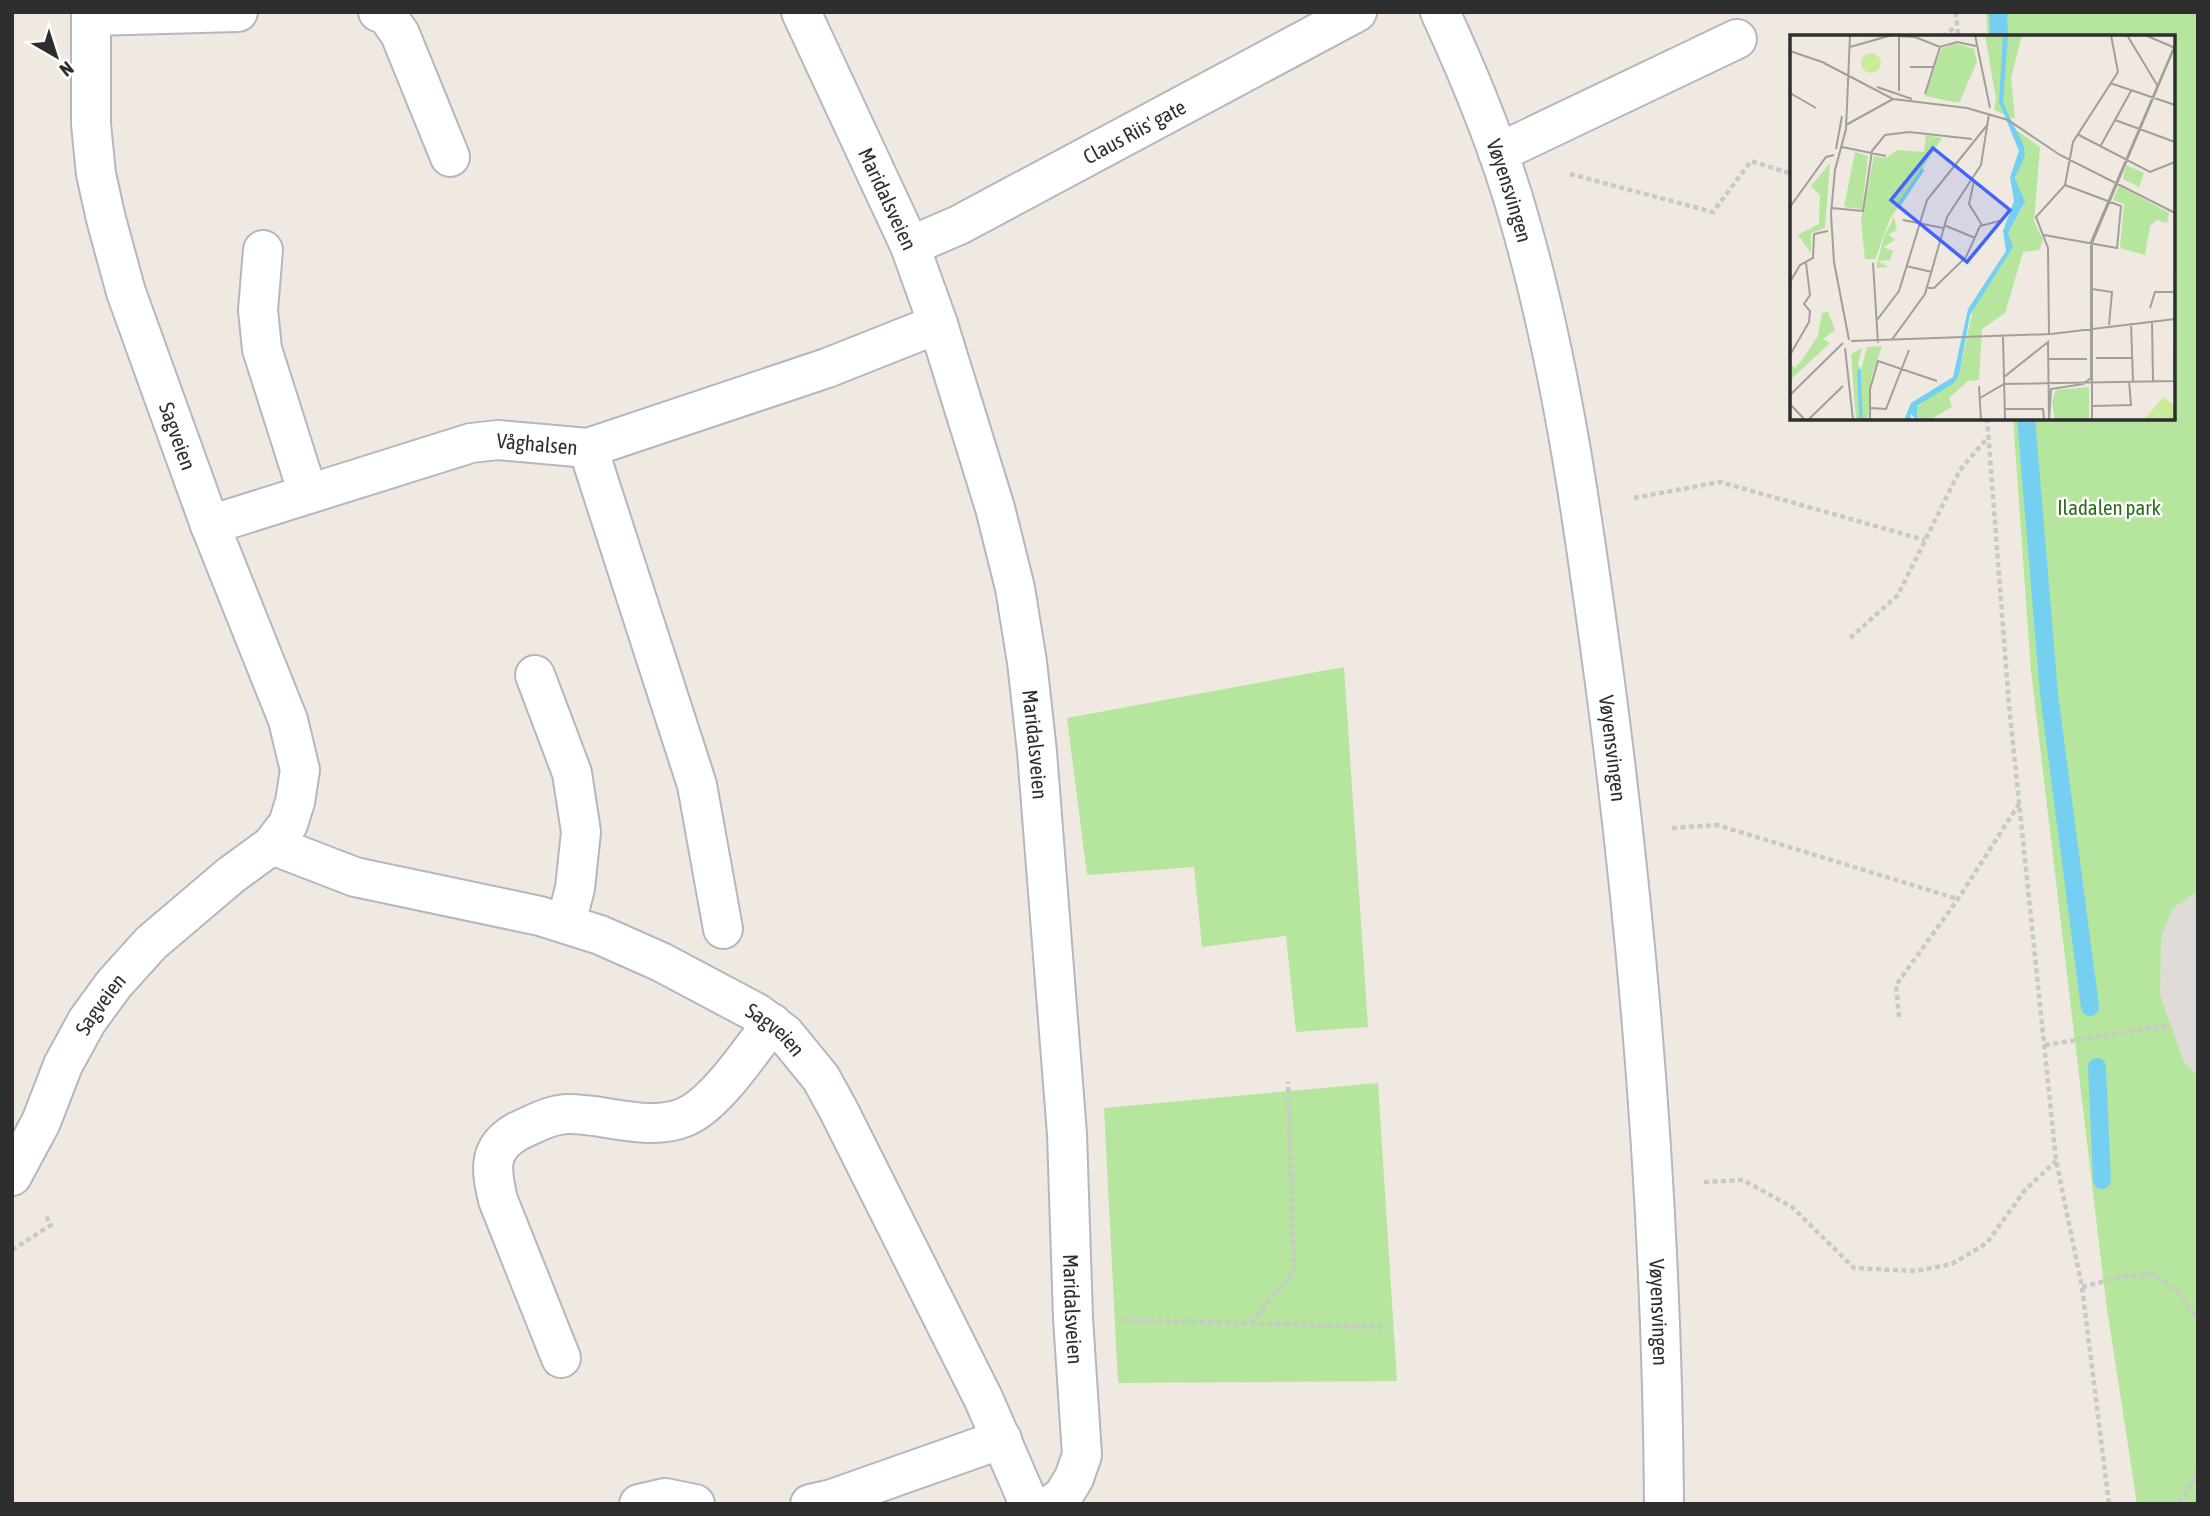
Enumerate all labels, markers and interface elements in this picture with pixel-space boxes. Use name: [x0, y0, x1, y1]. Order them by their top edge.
north arrow: [21, 21, 91, 91]
inset map: [1790, 35, 2175, 420]
text: N: [55, 57, 78, 81]
street label: Claus Riis' gate: [1079, 94, 1190, 168]
street label: Vøyensvingen: [1482, 136, 1537, 245]
street label: Maridalsveien: [854, 144, 922, 254]
street label: Sagveien: [155, 399, 201, 473]
street label: Våghalsen: [496, 428, 579, 459]
park label: Iladalen park: [2057, 495, 2161, 519]
street label: Maridalsveien: [1018, 688, 1053, 800]
street label: Vøyensvingen: [1595, 694, 1632, 803]
street label: Sagveien: [70, 968, 130, 1039]
street label: Sagveien: [742, 997, 810, 1061]
street label: Maridalsveien: [1059, 1254, 1088, 1365]
street label: Vøyensvingen: [1645, 1258, 1673, 1366]

